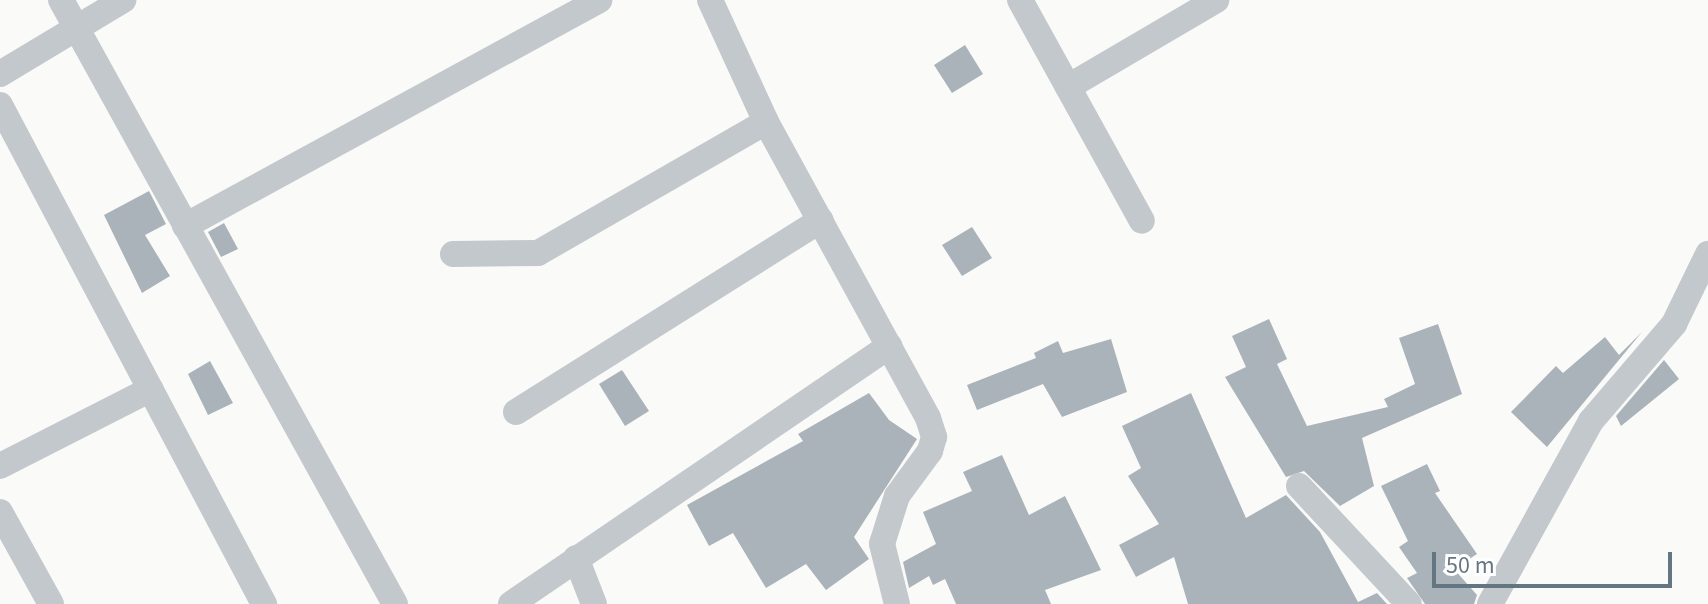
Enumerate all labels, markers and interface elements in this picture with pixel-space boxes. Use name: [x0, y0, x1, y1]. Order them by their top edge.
scale bar: [1436, 536, 1676, 586]
text: 50 m: [1446, 548, 1495, 583]

